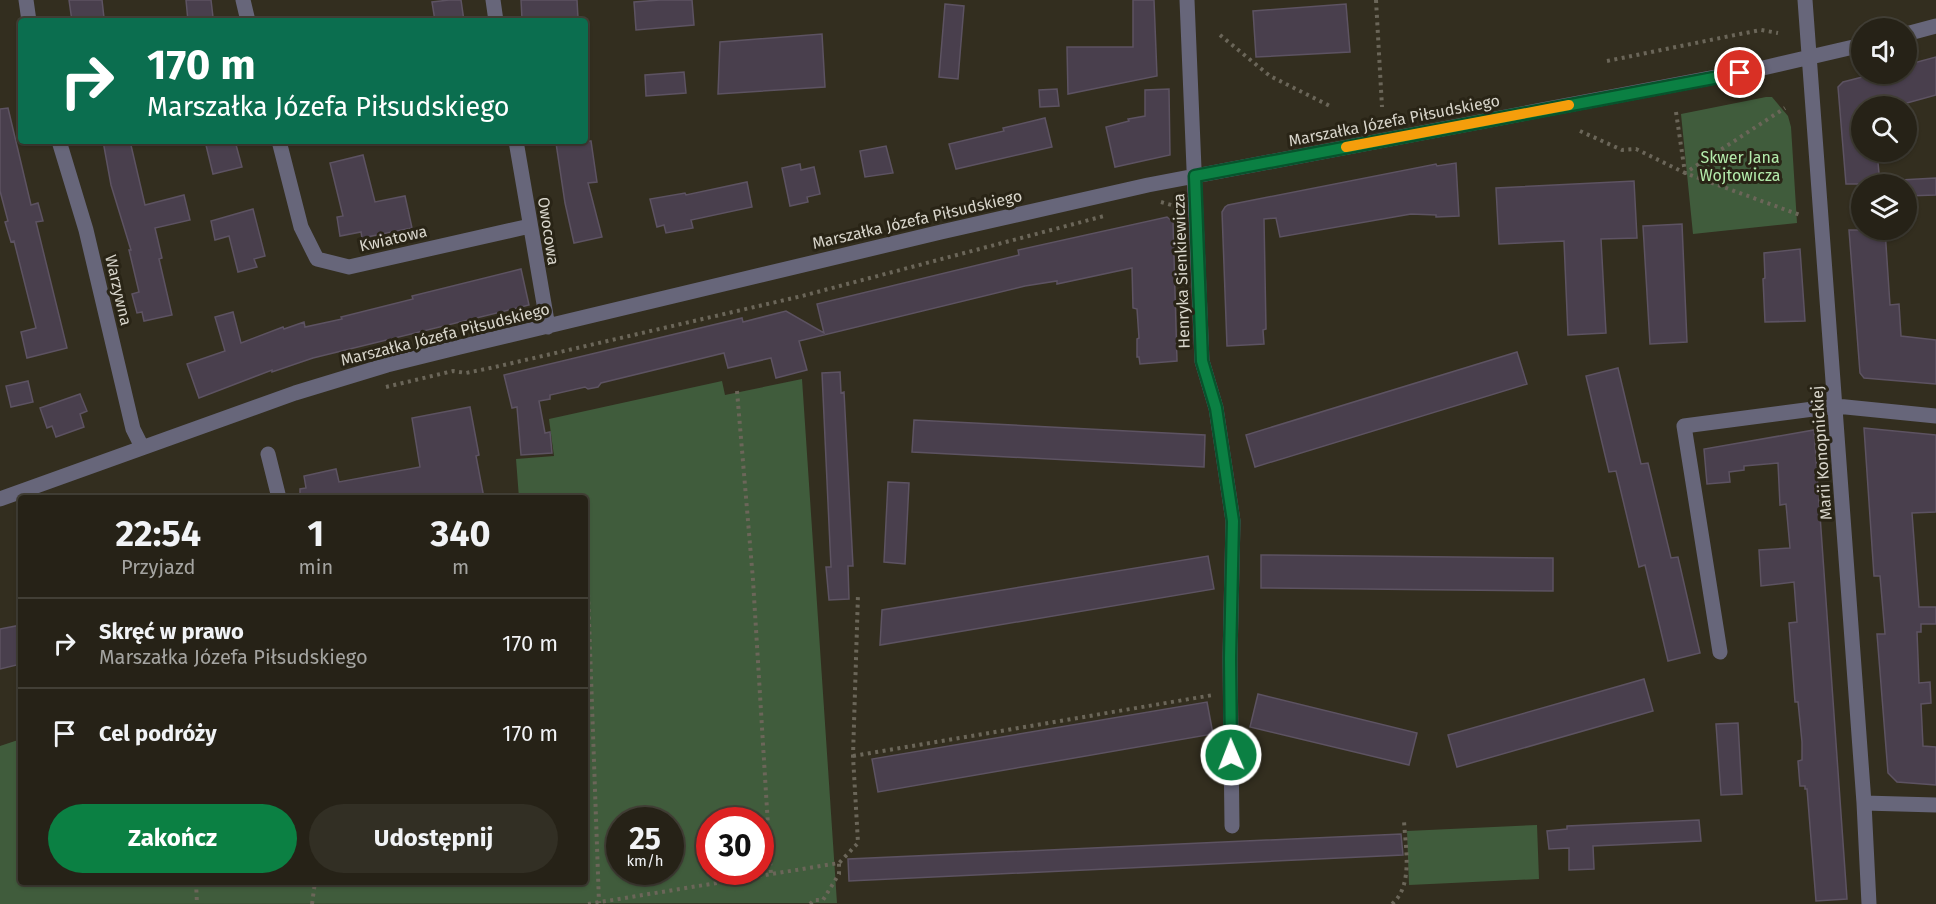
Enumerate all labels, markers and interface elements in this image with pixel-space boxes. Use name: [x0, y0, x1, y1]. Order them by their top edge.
map controls: [1851, 18, 1917, 240]
button: sound: [1851, 18, 1917, 84]
text: 170 m: [147, 40, 256, 90]
icon: right: [48, 42, 126, 120]
pin: [1714, 47, 1765, 98]
icon: arrive: [1723, 56, 1756, 89]
text: Marszałka Józefa Piłsudskiego: [147, 91, 510, 123]
street label: Marszałka Józefa Piłsudskiego: [1287, 91, 1501, 150]
button: search: [1851, 96, 1917, 162]
park label: Skwer Jana Wojtowicza: [1700, 148, 1780, 185]
button: layers: [1851, 174, 1917, 240]
street label: Marszałka Józefa Piłsudskiego: [810, 186, 1024, 253]
street label: Henryka Sienkiewicza: [1169, 193, 1194, 349]
street label: Owocowa: [534, 196, 563, 266]
street label: Kwiatowa: [357, 221, 429, 255]
street label: Warzywna: [101, 253, 136, 327]
street label: Marszałka Józefa Piłsudskiego: [339, 299, 552, 370]
street label: Marii Konopnickiej: [1807, 385, 1836, 521]
text: 22:54: [115, 512, 201, 556]
text: 1: [308, 512, 324, 556]
text: 340: [431, 512, 491, 556]
text: Przyjazd: [121, 555, 195, 579]
text: min: [299, 555, 333, 579]
text: m: [452, 555, 469, 579]
text: Skręć w prawo: [99, 618, 244, 645]
icon: right: [48, 627, 81, 660]
text: 170 m: [502, 630, 558, 657]
text: Marszałka Józefa Piłsudskiego: [99, 645, 368, 669]
icon: arrive: [48, 717, 81, 750]
text: Cel podróży: [99, 720, 217, 747]
text: 170 m: [502, 720, 558, 747]
position arrow: [1199, 723, 1263, 787]
button: Zakończ: [48, 804, 297, 873]
button: Udostępnij: [309, 804, 558, 873]
speed limit sign: 30: [696, 807, 774, 885]
text: 25: [629, 821, 661, 857]
text: km/h: [626, 852, 664, 870]

